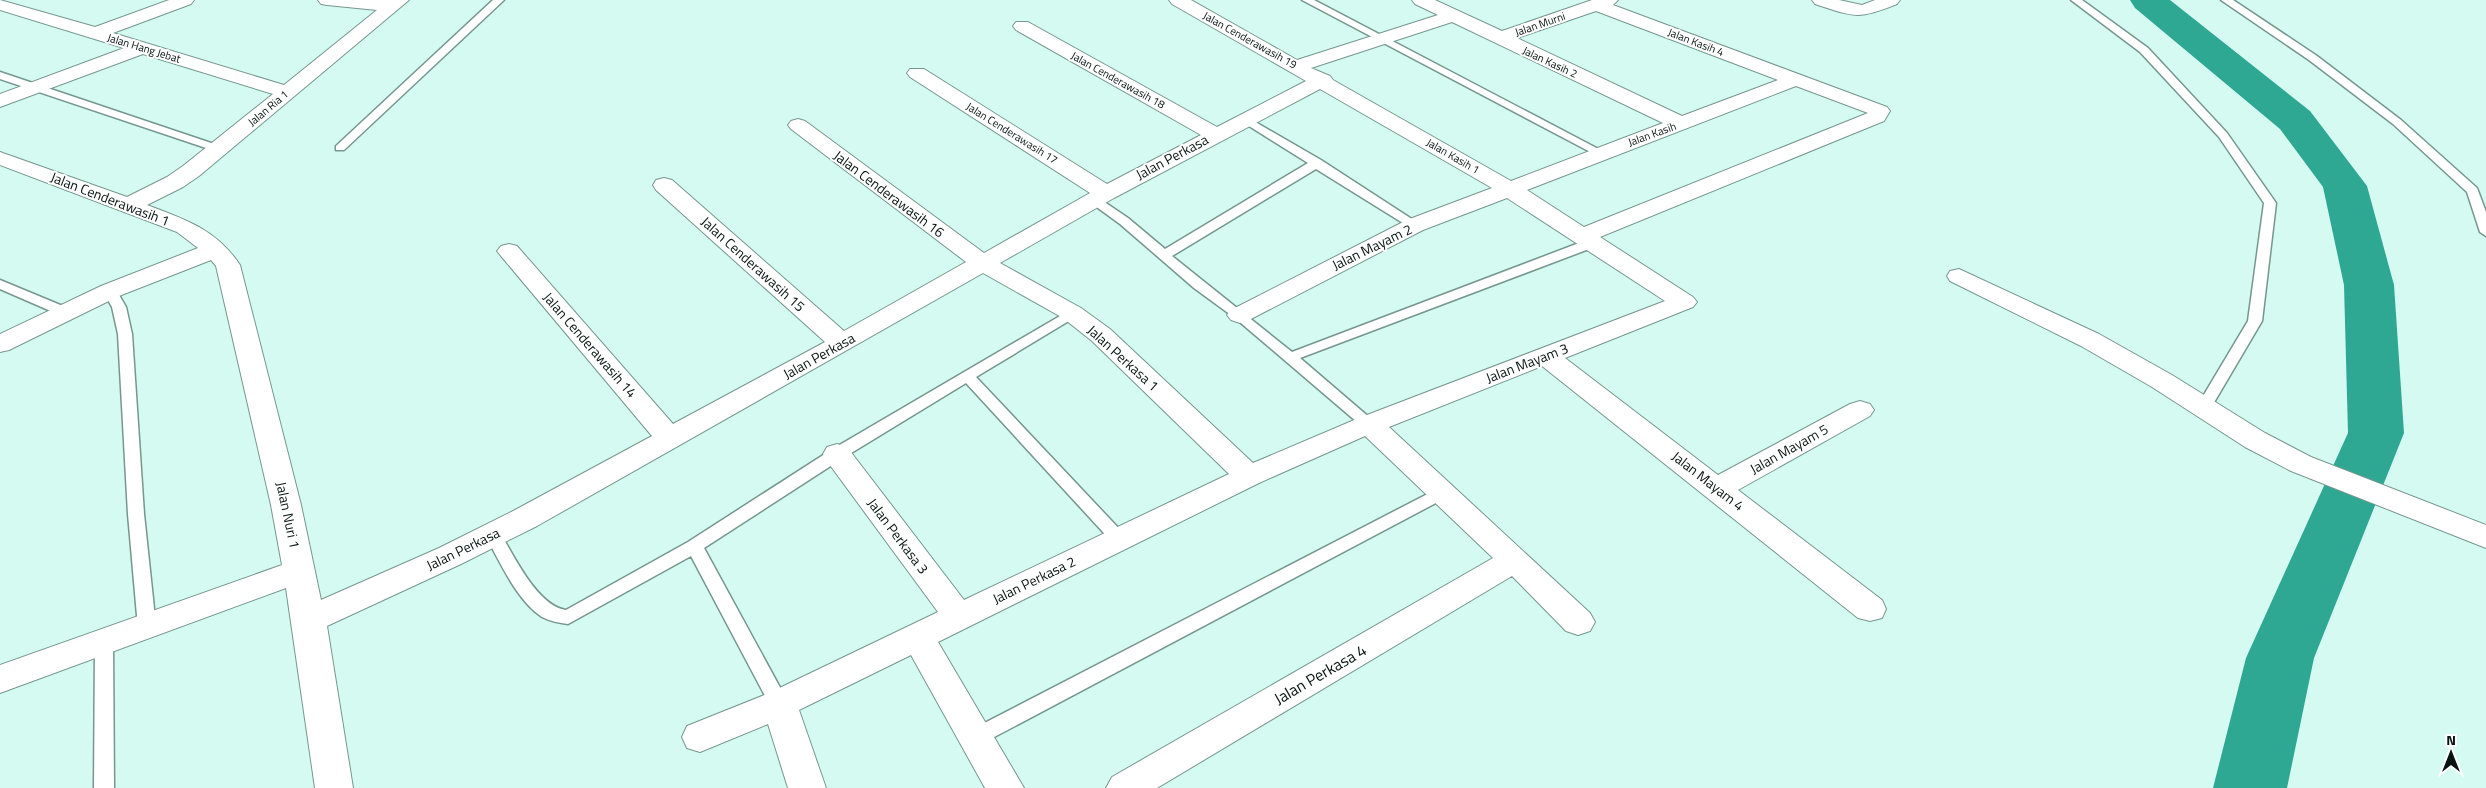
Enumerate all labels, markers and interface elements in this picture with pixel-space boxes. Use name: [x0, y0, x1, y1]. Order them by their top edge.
street label: Jalan Cenderawasih 19: [1200, 8, 1300, 72]
street label: Jalan Murni: [1513, 8, 1567, 40]
street label: Jalan Kasih 4: [1666, 24, 1726, 60]
street label: Jalan Hang Jebat: [105, 29, 183, 67]
street label: Jalan Kasih 2: [1520, 42, 1580, 82]
street label: Jalan Cenderawasih 18: [1068, 48, 1168, 112]
street label: Jalan Ria 1: [244, 86, 292, 130]
street label: Jalan Cenderawasih 17: [963, 98, 1061, 168]
street label: Jalan Kasih: [1626, 118, 1678, 150]
street label: Jalan Perkasa: [1132, 129, 1212, 184]
street label: Jalan Kasih 1: [1424, 134, 1482, 178]
street label: Jalan Cenderawasih 16: [830, 145, 949, 242]
street label: Jalan Cenderawasih 1: [48, 166, 173, 231]
street label: Jalan Cenderawasih 15: [697, 211, 810, 316]
street label: Jalan Mayam 2: [1328, 218, 1415, 275]
street label: Jalan Cenderawasih 14: [539, 287, 642, 402]
street label: Jalan Perkasa 1: [1083, 320, 1164, 396]
street label: Jalan Perkasa: [779, 327, 859, 384]
street label: Jalan Mayam 3: [1482, 337, 1571, 388]
street label: Jalan Mayam 5: [1746, 418, 1832, 479]
street label: Jalan Mayam 4: [1668, 446, 1749, 516]
street label: Jalan Nuri 1: [271, 480, 306, 550]
street label: Jalan Perkasa 3: [863, 493, 934, 578]
street label: Jalan Perkasa: [423, 522, 503, 575]
street label: Jalan Perkasa 2: [989, 550, 1079, 609]
street label: Jalan Perkasa 4: [1269, 638, 1371, 710]
north arrow: [2426, 728, 2476, 778]
text: N: [2446, 729, 2456, 750]

